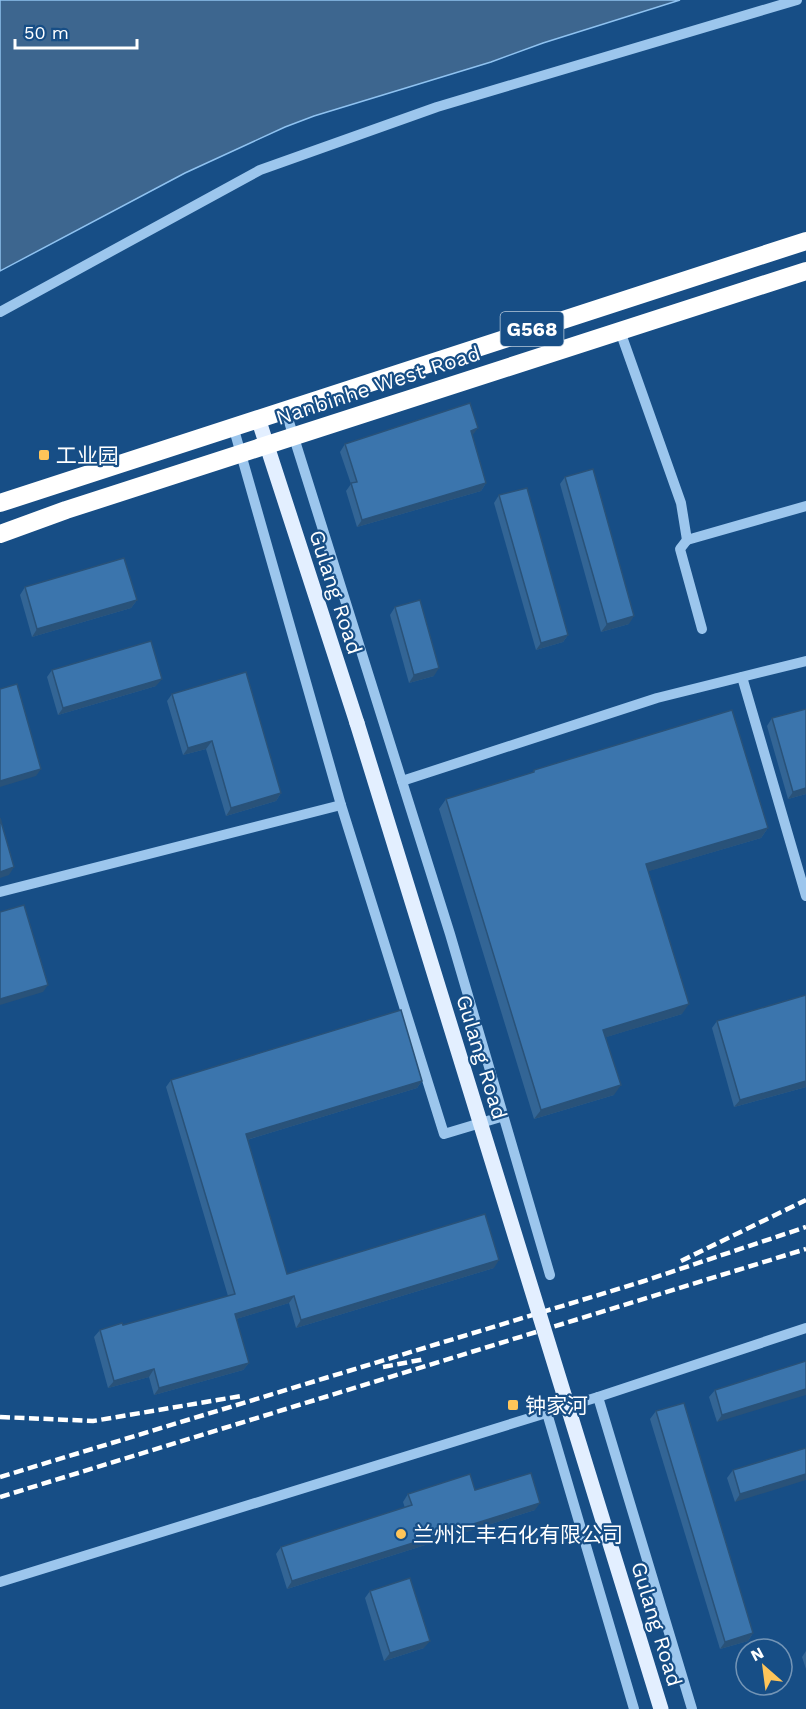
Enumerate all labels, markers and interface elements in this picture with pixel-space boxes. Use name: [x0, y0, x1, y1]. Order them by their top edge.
scale bar: [15, 12, 136, 50]
text: 50 m: [24, 22, 69, 43]
road number: G568: [500, 312, 564, 346]
street label: Nanbinhe West Road: [273, 340, 483, 430]
place label: 工业园: [56, 443, 119, 468]
marker: 工业园: [37, 448, 51, 462]
street label: Gulang Road: [304, 527, 368, 657]
street label: Gulang Road: [451, 992, 513, 1122]
place label: 钟家河: [525, 1393, 588, 1418]
marker: 钟家河: [506, 1398, 520, 1412]
place label: 兰州汇丰石化有限公司: [413, 1522, 623, 1547]
marker: 兰州汇丰石化有限公司: [394, 1527, 408, 1541]
street label: Gulang Road: [626, 1559, 688, 1689]
north arrow: [734, 1637, 794, 1697]
text: N: [747, 1643, 767, 1665]

